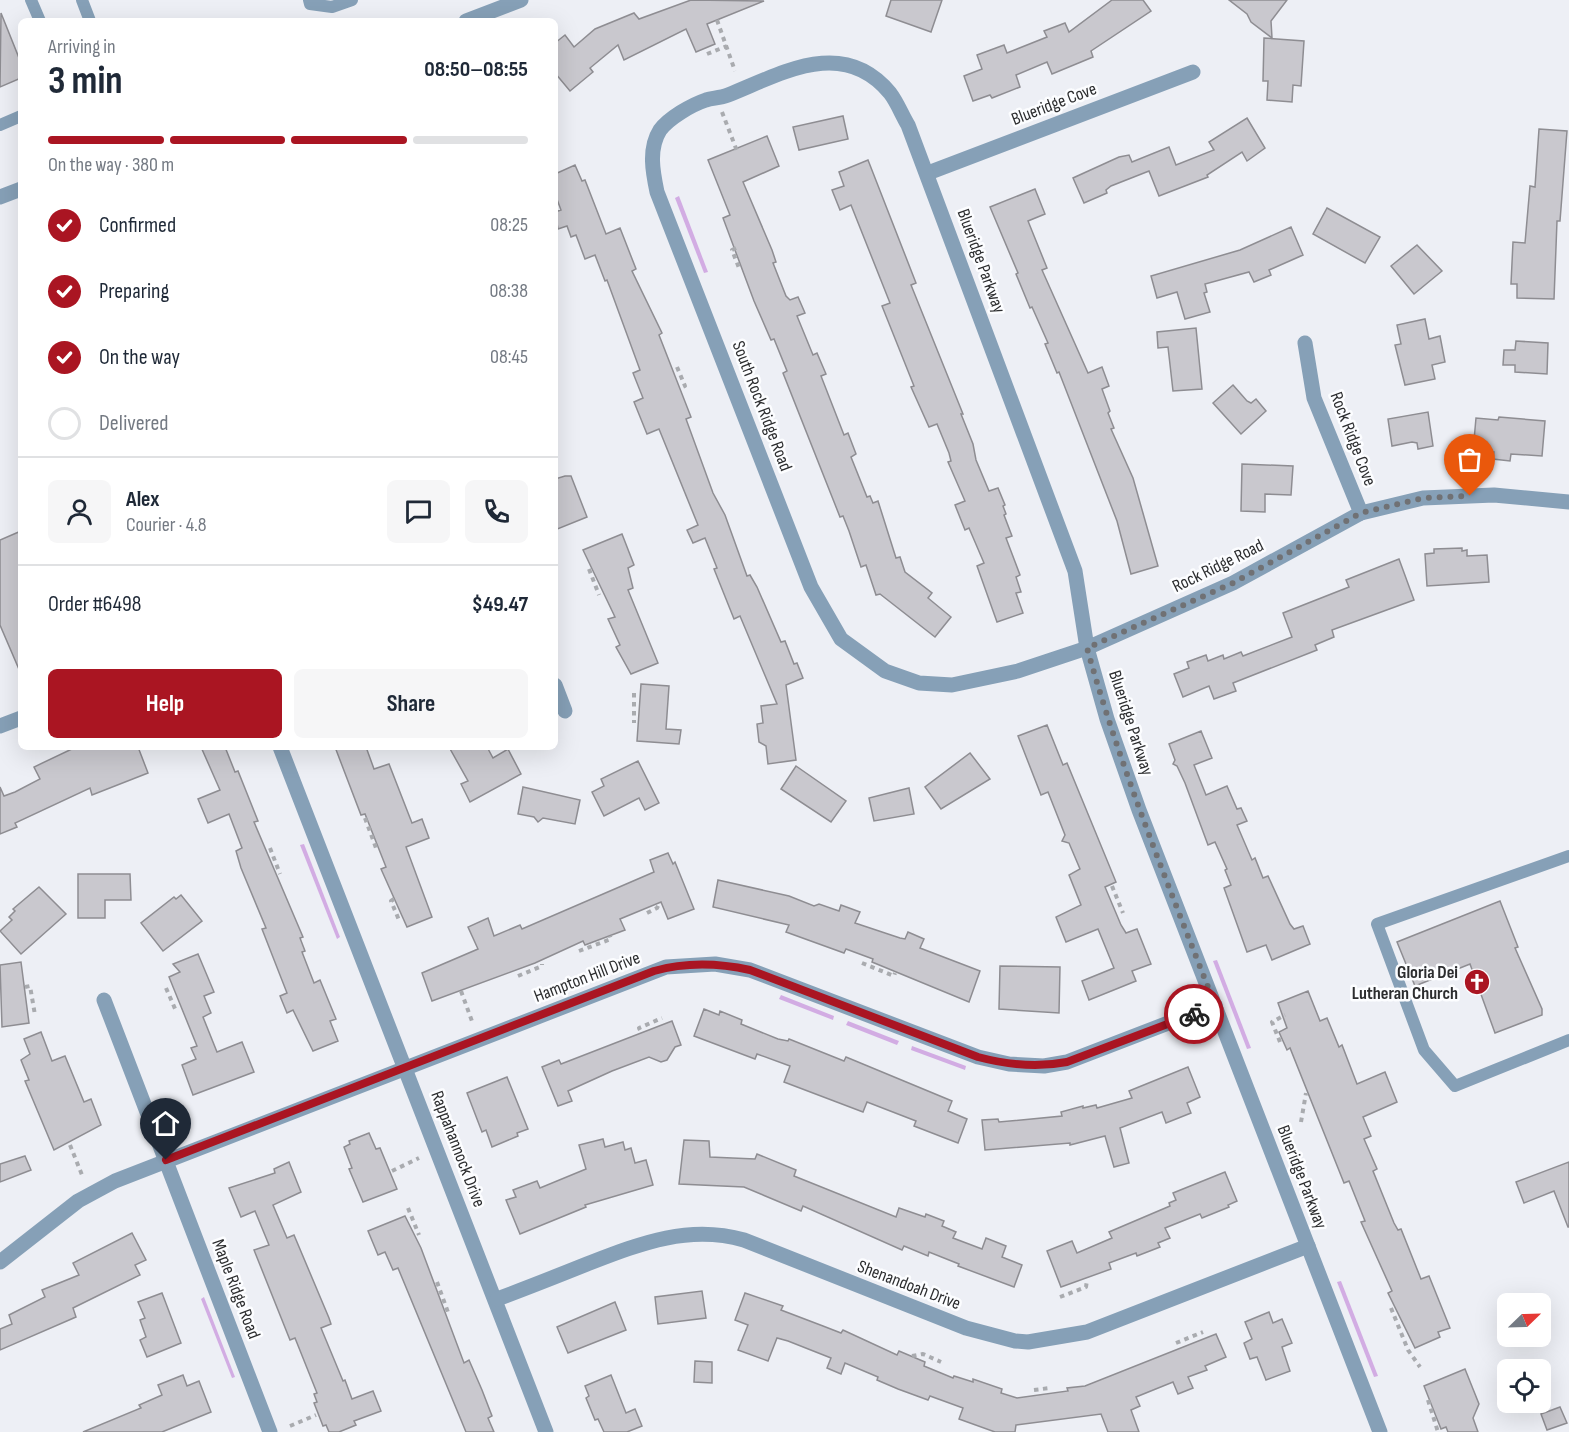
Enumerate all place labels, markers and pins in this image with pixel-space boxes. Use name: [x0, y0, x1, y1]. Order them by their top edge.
pin: [1444, 434, 1495, 496]
place label: Gloria Dei Lutheran Church: [1352, 962, 1458, 1004]
church icon: Gloria Dei Lutheran Church: [1462, 967, 1492, 997]
pin: [140, 1098, 191, 1160]

